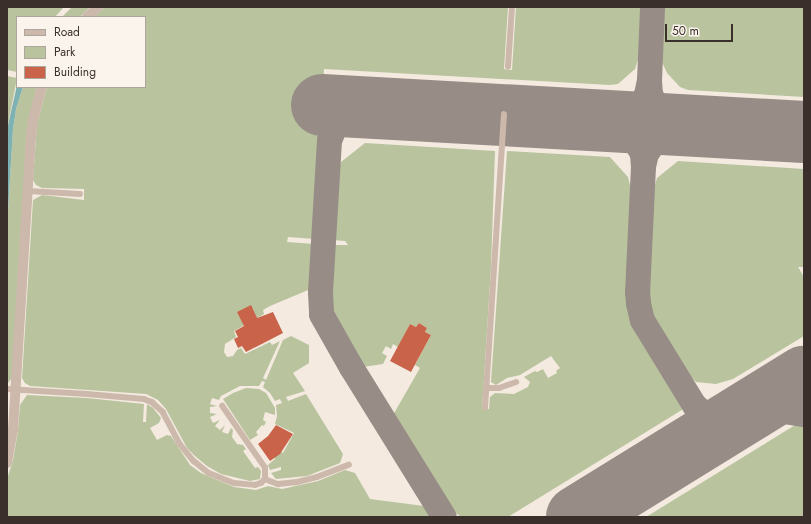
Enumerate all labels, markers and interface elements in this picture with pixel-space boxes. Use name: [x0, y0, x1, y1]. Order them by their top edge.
legend: [16, 16, 146, 88]
scale bar: [667, 16, 735, 42]
text: 50 m: [672, 22, 699, 40]
text: Road: [54, 23, 80, 41]
text: Park: [54, 43, 75, 61]
text: Building: [54, 63, 96, 81]

